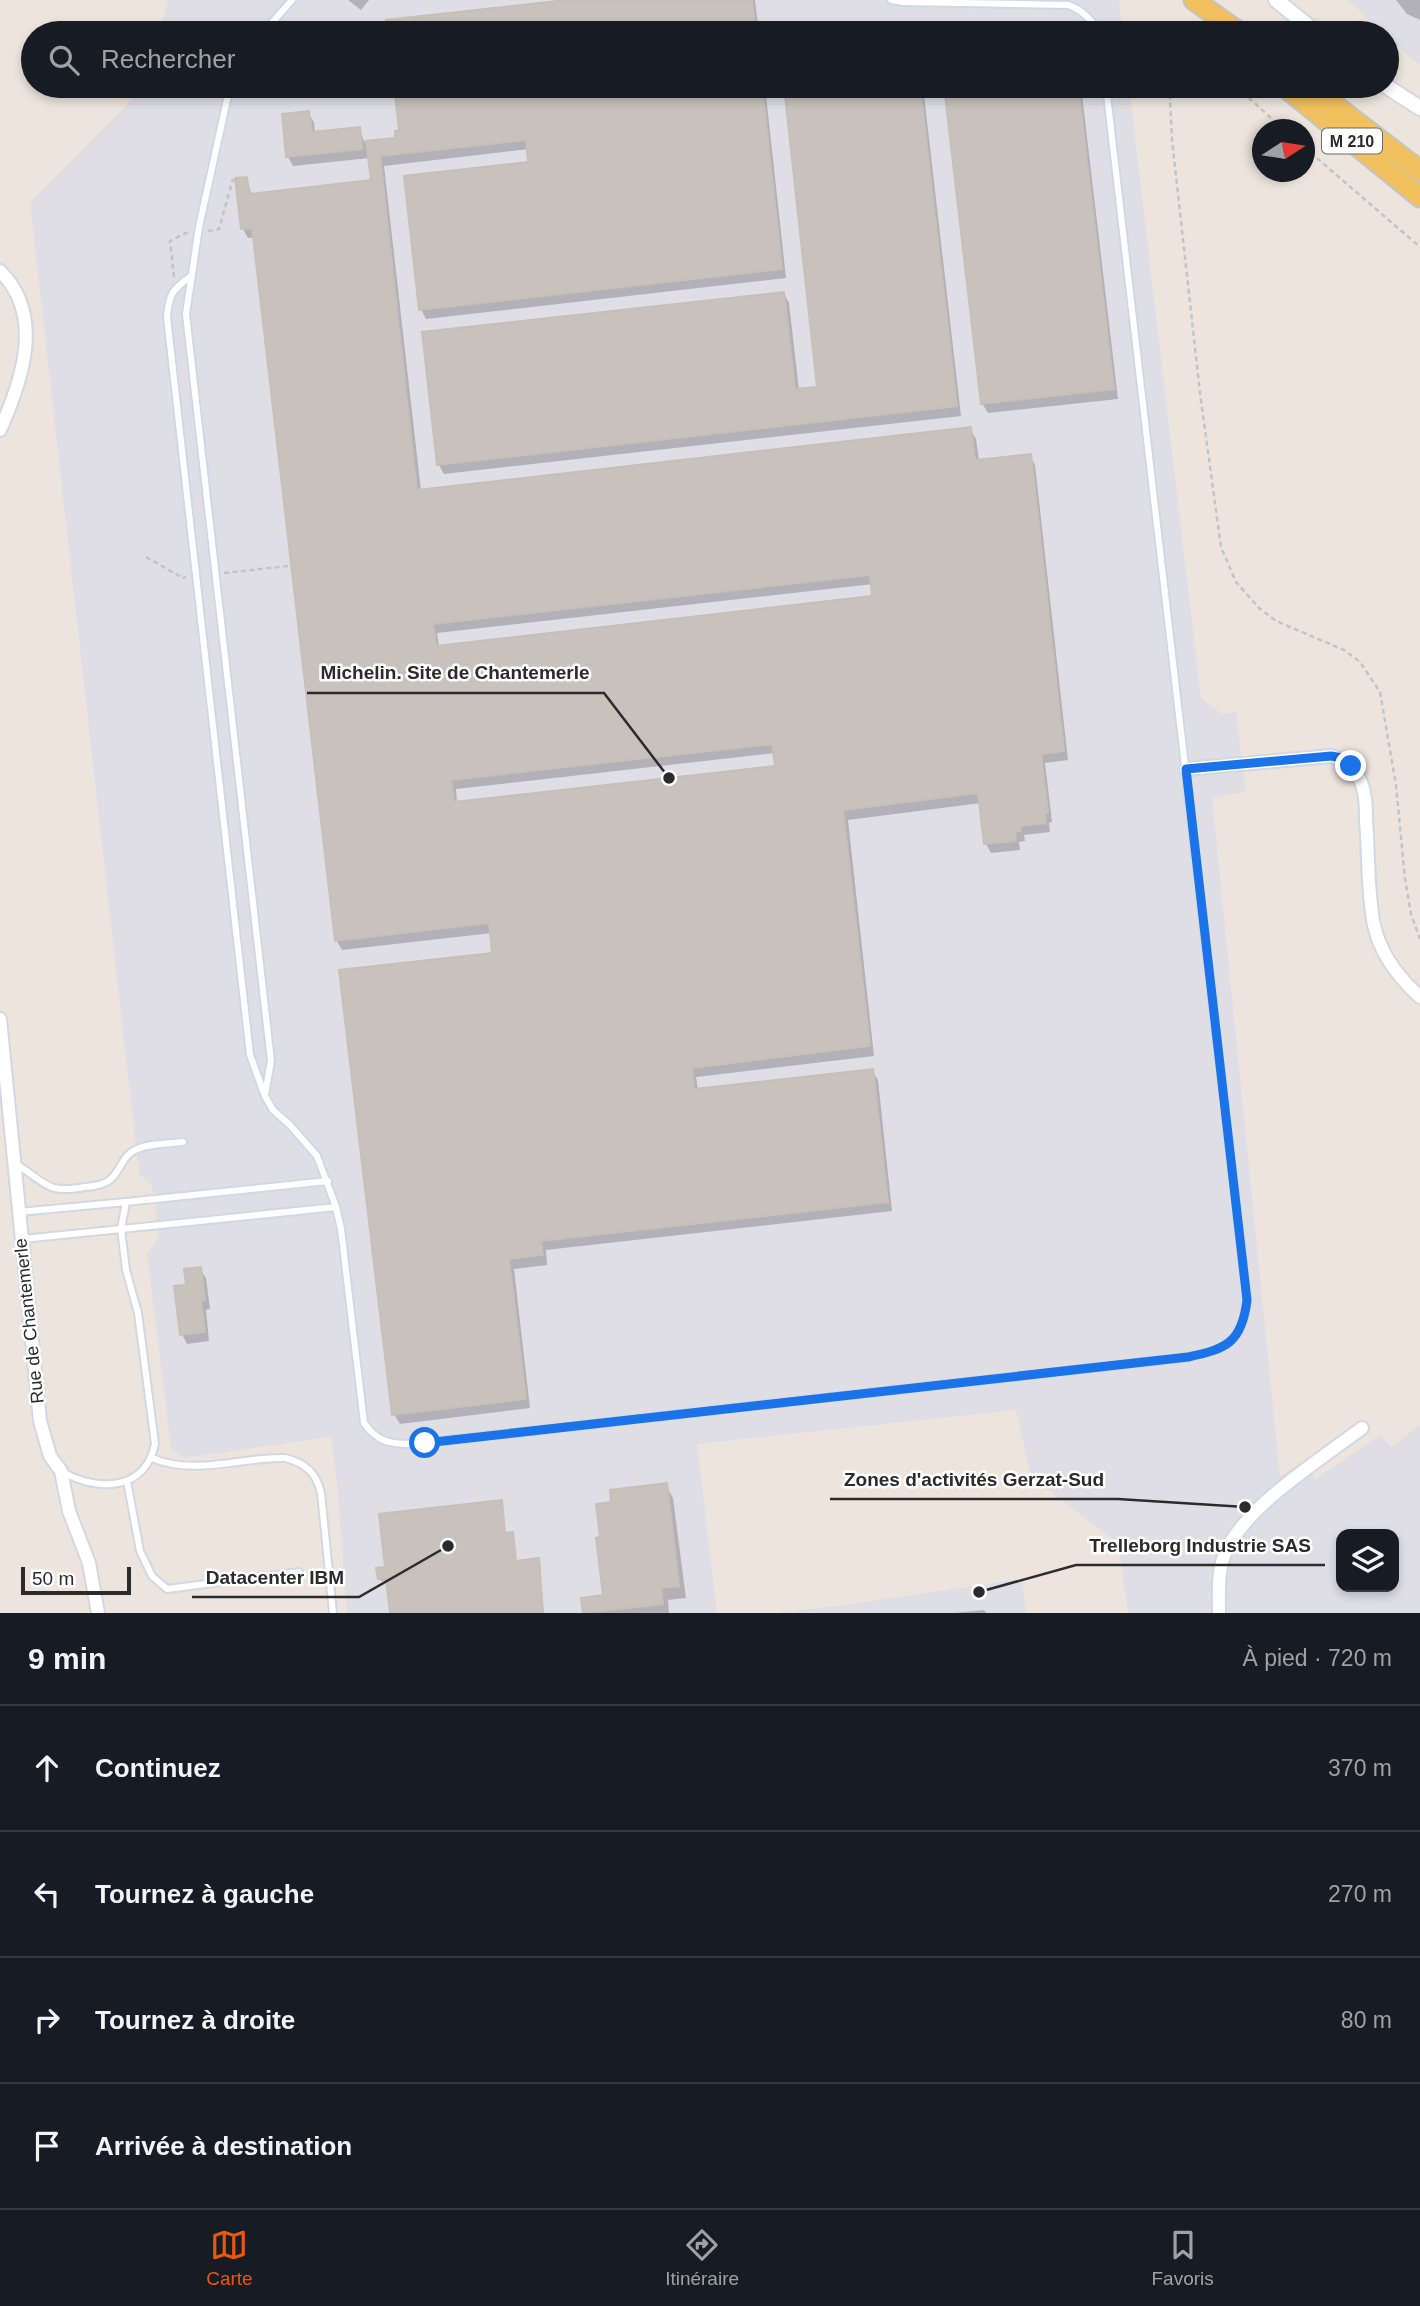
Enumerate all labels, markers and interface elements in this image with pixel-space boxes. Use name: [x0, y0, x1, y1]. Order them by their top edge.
search box: [21, 21, 1399, 98]
icon: search: [45, 41, 83, 79]
text: Rechercher: [101, 44, 235, 74]
north arrow: [1252, 119, 1315, 182]
road number: M 210: [1322, 128, 1382, 154]
callout: Michelin. Site de Chantemerle: [307, 653, 604, 693]
text: Michelin. Site de Chantemerle: [320, 662, 590, 683]
route end: [1335, 750, 1366, 781]
street label: Rue de Chantemerle: [10, 1237, 48, 1405]
route start: [409, 1427, 440, 1458]
callout: Zones d'activités Gerzat-Sud: [830, 1459, 1118, 1499]
text: Zones d'activités Gerzat-Sud: [844, 1469, 1104, 1490]
callout: Trelleborg Industrie SAS: [1076, 1525, 1325, 1565]
map controls: [1336, 1529, 1399, 1592]
button: layers: [1336, 1529, 1399, 1592]
text: Trelleborg Industrie SAS: [1089, 1535, 1311, 1556]
callout: Datacenter IBM: [192, 1557, 359, 1597]
scale bar: [21, 1564, 131, 1596]
text: Datacenter IBM: [206, 1567, 344, 1588]
text: 50 m: [32, 1568, 74, 1589]
text: 9 min: [28, 1642, 106, 1675]
text: À pied · 720 m: [1242, 1645, 1392, 1671]
icon: ahead: [28, 1749, 66, 1787]
text: Continuez: [95, 1753, 221, 1783]
text: 370 m: [1328, 1755, 1392, 1781]
icon: left: [28, 1875, 66, 1913]
text: Tournez à gauche: [95, 1879, 314, 1909]
text: 270 m: [1328, 1881, 1392, 1907]
icon: right: [28, 2001, 66, 2039]
text: Tournez à droite: [95, 2005, 295, 2035]
text: 80 m: [1341, 2007, 1392, 2033]
icon: arrive: [28, 2127, 66, 2165]
text: Arrivée à destination: [95, 2131, 352, 2161]
tab: Carte: [206, 2226, 253, 2290]
tab: Itinéraire: [665, 2226, 739, 2290]
tab: Favoris: [1151, 2226, 1214, 2290]

